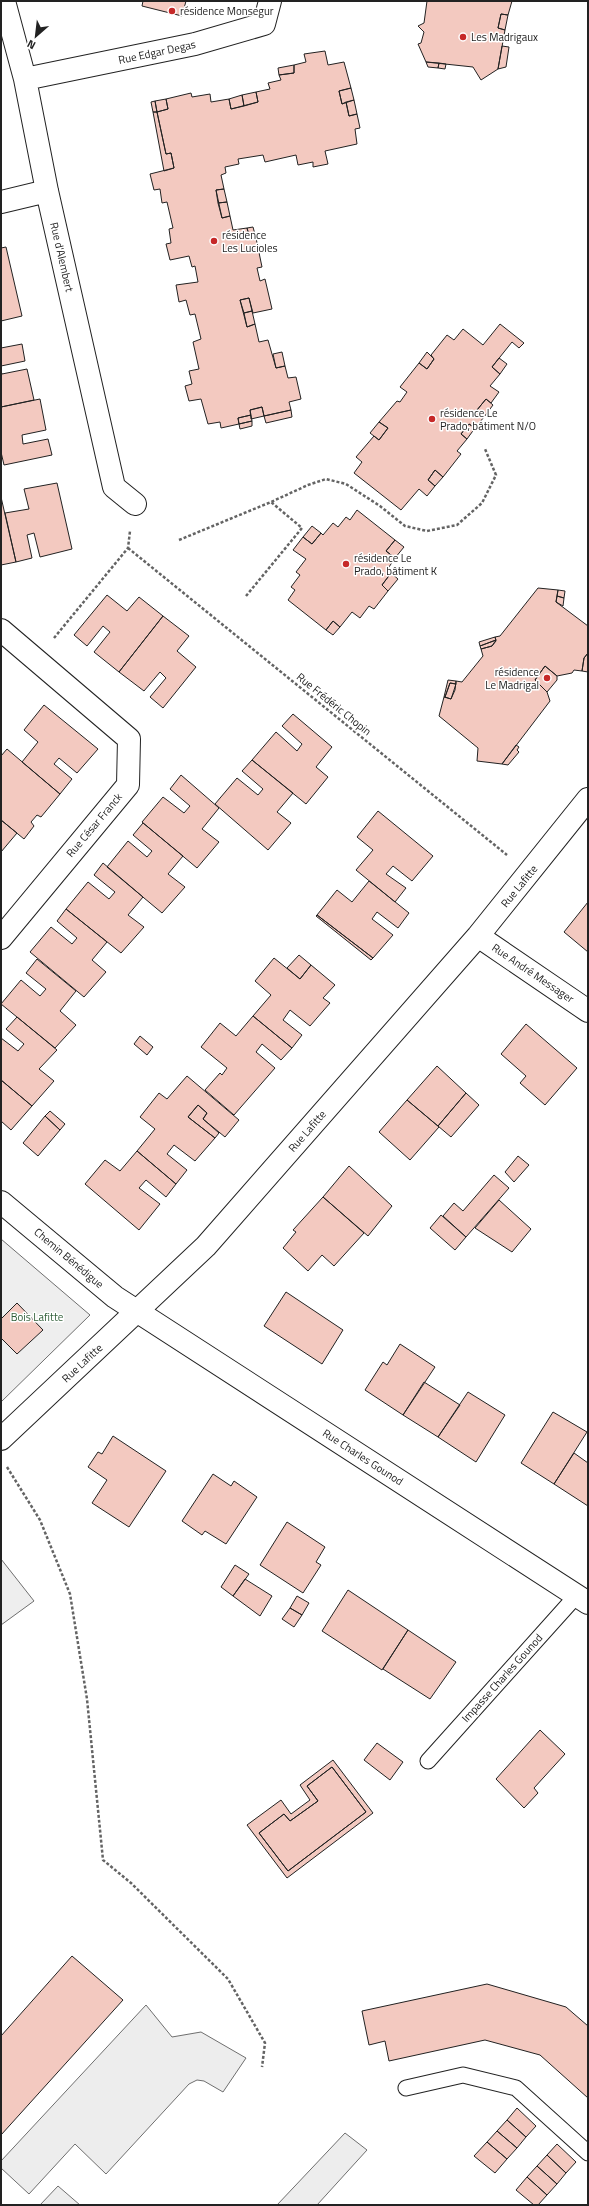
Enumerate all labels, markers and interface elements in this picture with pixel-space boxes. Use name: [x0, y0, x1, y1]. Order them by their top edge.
place label: résidence Monsegur: [180, 3, 274, 19]
marker: résidence Monsegur: [167, 6, 177, 16]
north arrow: [16, 16, 56, 56]
place label: Les Madrigaux: [471, 29, 538, 45]
marker: Les Madrigaux: [458, 32, 468, 42]
text: N: [24, 36, 38, 54]
street label: Rue Edgar Degas: [117, 36, 197, 68]
street label: Rue d'Alembert: [46, 221, 78, 294]
place label: résidence Les Lucioles: [222, 227, 278, 256]
marker: résidence Les Lucioles: [209, 236, 219, 246]
place label: résidence Le Prado, bâtiment N/O: [440, 405, 536, 434]
marker: résidence Le Prado, bâtiment N/O: [427, 414, 437, 424]
place label: résidence Le Prado, bâtiment K: [354, 550, 438, 579]
marker: résidence Le Prado, bâtiment K: [341, 559, 351, 569]
place label: résidence Le Madrigal: [485, 664, 539, 693]
street label: Rue Frédéric Chopin: [293, 669, 375, 739]
marker: résidence Le Madrigal: [542, 673, 552, 683]
street label: Rue César Franck: [62, 789, 126, 861]
street label: Rue Lafitte: [497, 861, 541, 911]
street label: Rue André Messager: [489, 940, 577, 1007]
street label: Rue Lafitte: [284, 1106, 330, 1155]
street label: Chemin Bénédigue: [31, 1224, 108, 1292]
park label: Bois Lafitte: [11, 1309, 64, 1325]
street label: Rue Lafitte: [58, 1340, 106, 1386]
street label: Rue Charles Gounod: [319, 1425, 407, 1489]
street label: Impasse Charles Gounod: [458, 1630, 546, 1726]

